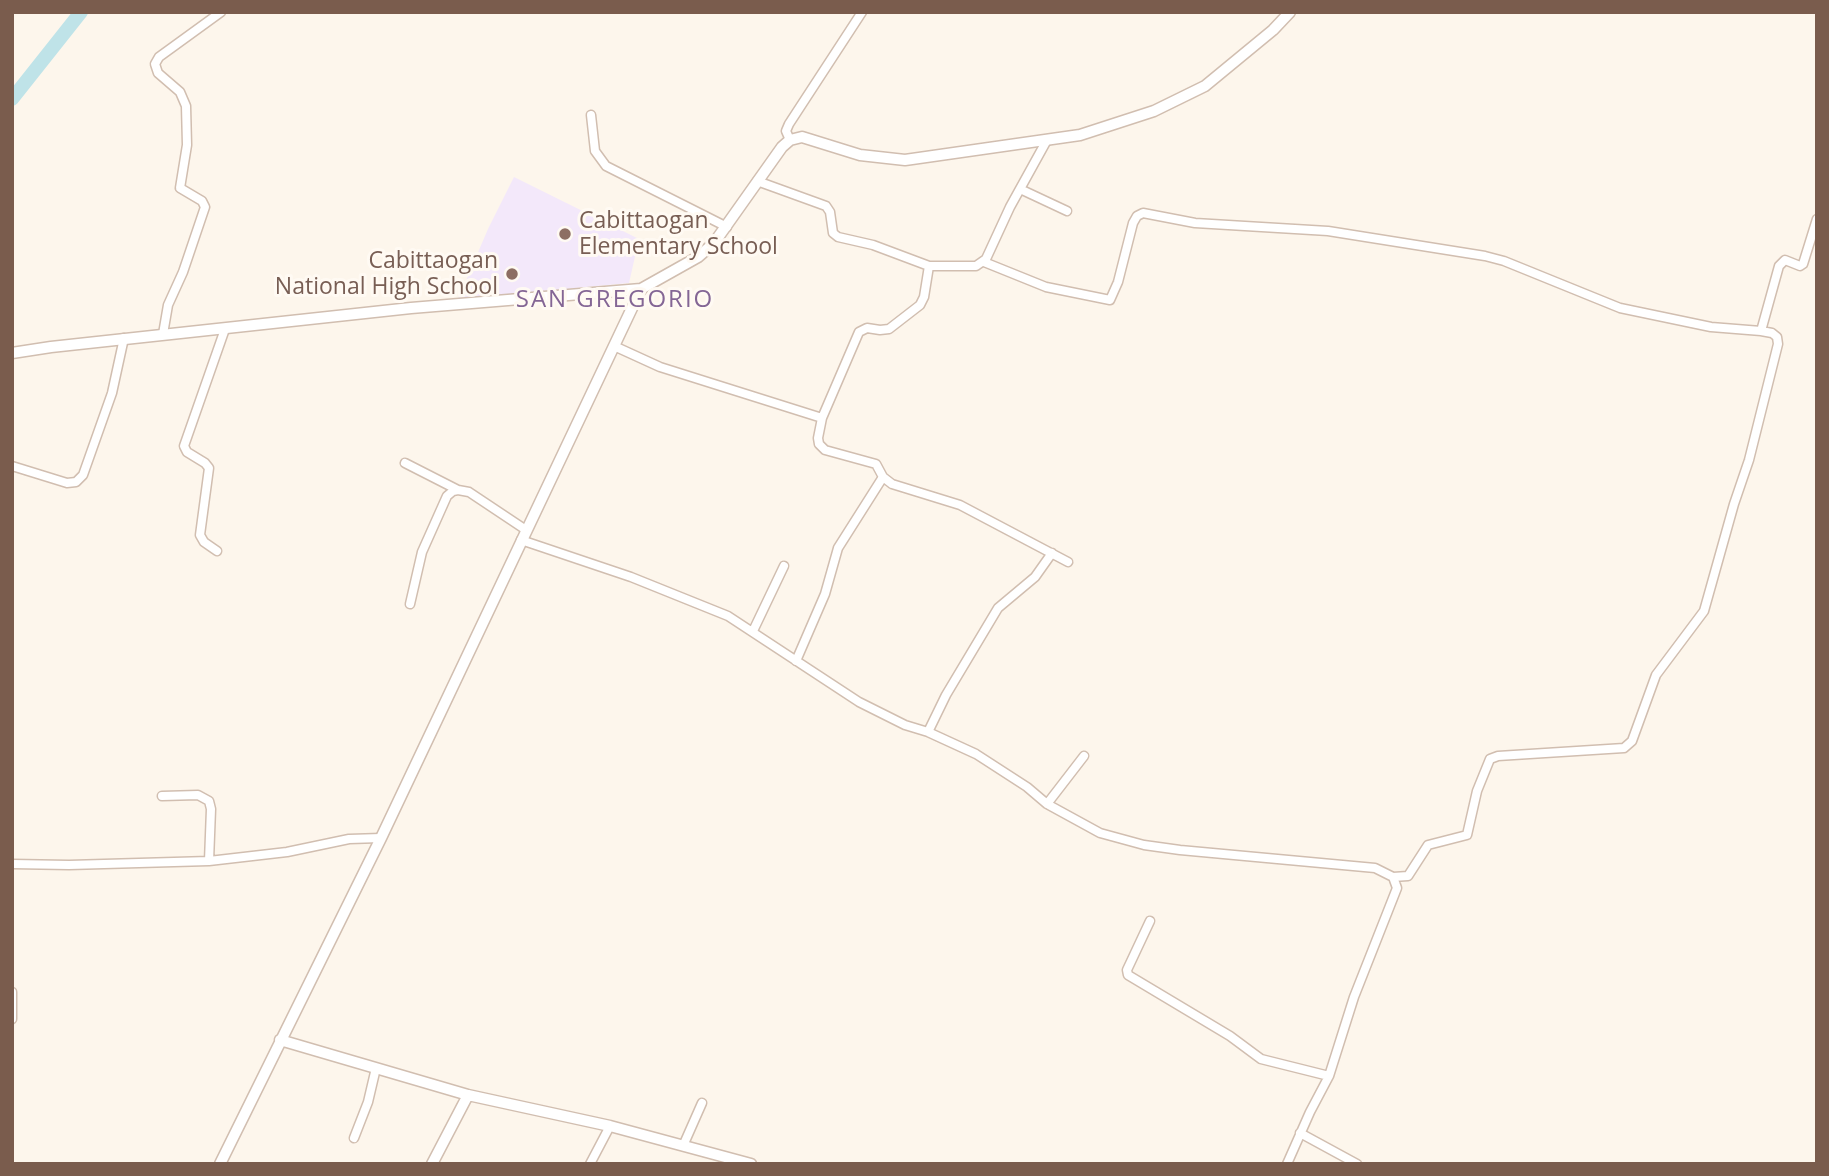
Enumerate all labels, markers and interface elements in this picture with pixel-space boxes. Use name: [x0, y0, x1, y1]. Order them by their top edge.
place label: Cabittaogan Elementary School: [579, 207, 778, 261]
marker: Cabittaogan Elementary School: [557, 226, 573, 242]
place label: Cabittaogan National High School: [275, 247, 498, 301]
marker: Cabittaogan National High School: [504, 266, 520, 282]
district label: SAN GREGORIO: [517, 286, 713, 314]

